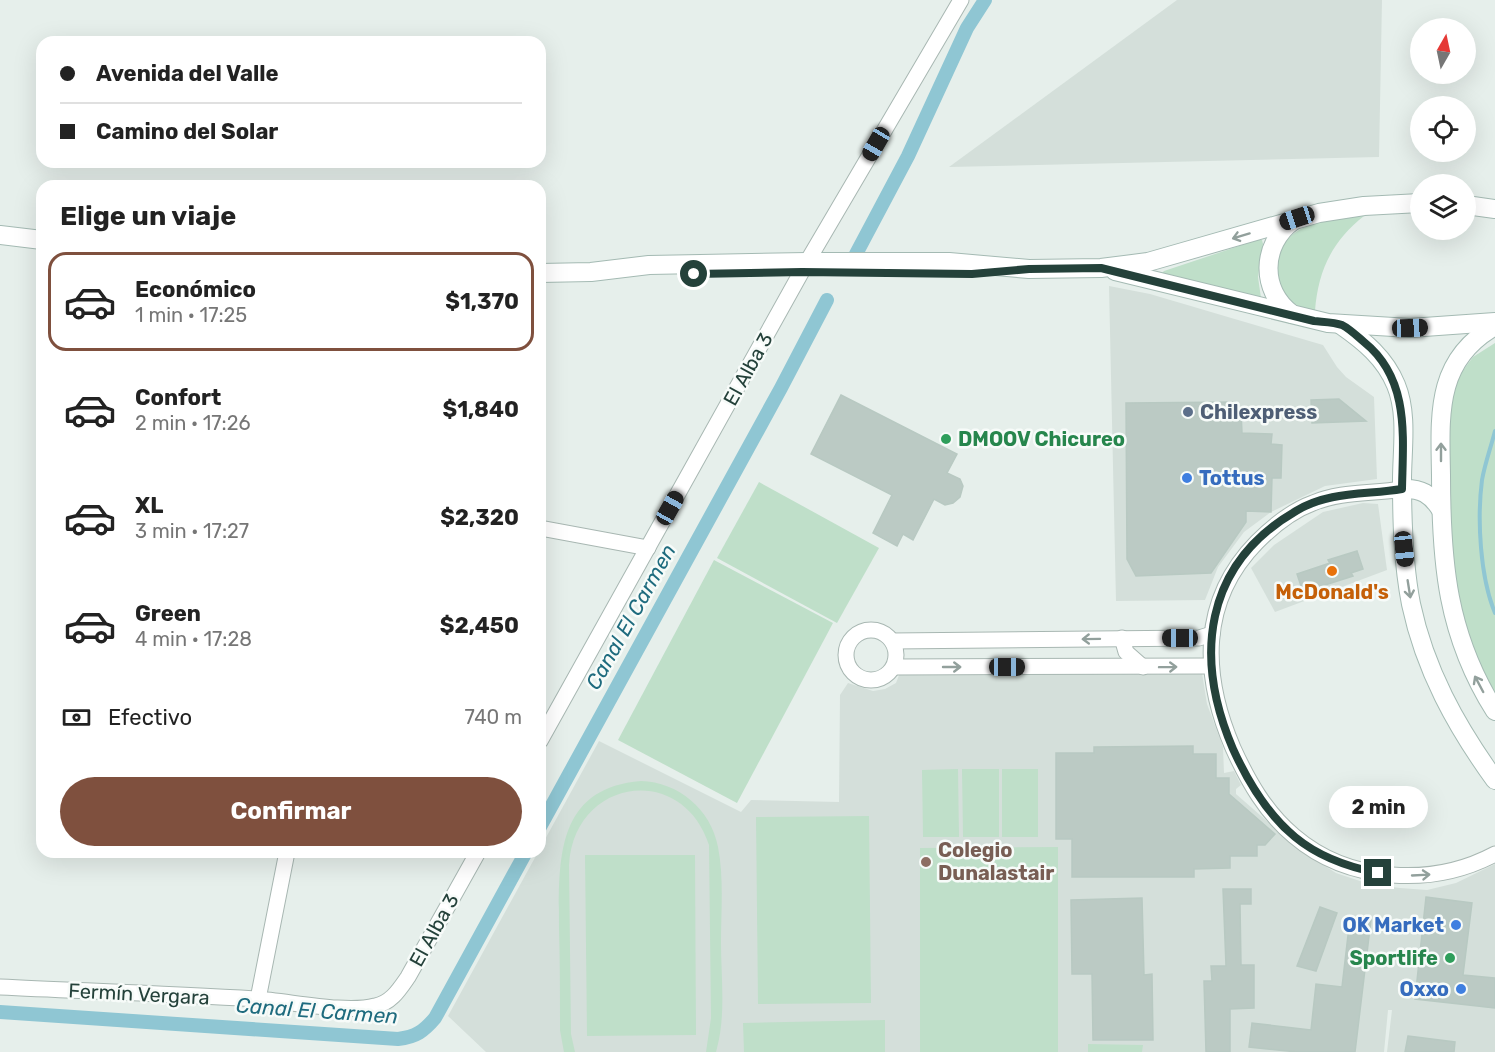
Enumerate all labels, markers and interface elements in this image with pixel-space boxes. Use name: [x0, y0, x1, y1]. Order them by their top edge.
north arrow: [1410, 18, 1476, 84]
map controls: [1410, 18, 1476, 240]
text: Avenida del Valle: [96, 60, 279, 87]
button: locate: [1410, 96, 1476, 162]
text: Camino del Solar: [96, 118, 278, 145]
car: [859, 124, 893, 164]
button: layers: [1410, 174, 1476, 240]
text: Elige un viaje: [60, 200, 236, 232]
car: [1277, 204, 1317, 232]
one-way arrow: [1232, 231, 1251, 242]
route start: [680, 260, 707, 287]
icon: car: [63, 275, 117, 329]
text: Económico: [135, 276, 256, 303]
text: $1,370: [445, 288, 519, 315]
text: 1 min · 17:25: [135, 303, 247, 327]
car: [1392, 318, 1428, 338]
street label: El Alba 3: [718, 328, 778, 410]
icon: car: [63, 383, 117, 437]
text: Confort: [135, 384, 221, 411]
text: $1,840: [442, 396, 519, 423]
place label: Chilexpress: [1200, 400, 1317, 424]
marker: Chilexpress: [1181, 405, 1195, 419]
text: 2 min · 17:26: [135, 411, 251, 435]
place label: DMOOV Chicureo: [958, 427, 1125, 451]
marker: DMOOV Chicureo: [939, 432, 953, 446]
one-way arrow: [1435, 442, 1447, 462]
place label: Tottus: [1199, 466, 1265, 490]
marker: Tottus: [1180, 471, 1194, 485]
car: [653, 488, 687, 528]
icon: car: [63, 491, 117, 545]
text: XL: [135, 492, 163, 519]
text: $2,320: [440, 504, 519, 531]
text: 3 min · 17:27: [135, 519, 249, 543]
car: [1393, 530, 1415, 568]
water label: Canal El Carmen: [580, 540, 681, 694]
marker: McDonald's: [1325, 564, 1339, 578]
one-way arrow: [1403, 579, 1414, 599]
place label: McDonald's: [1275, 580, 1389, 604]
icon: car: [63, 599, 117, 653]
text: Green: [135, 600, 201, 627]
text: $2,450: [440, 612, 519, 639]
text: 4 min · 17:28: [135, 627, 252, 651]
car: [1162, 629, 1198, 647]
one-way arrow: [1081, 633, 1101, 644]
car: [989, 658, 1025, 676]
one-way arrow: [942, 661, 962, 673]
one-way arrow: [1158, 661, 1178, 673]
one-way arrow: [1473, 676, 1485, 693]
icon: cash: [60, 701, 93, 734]
text: Efectivo: [108, 704, 192, 731]
text: 740 m: [465, 705, 522, 729]
button: Confirmar: [60, 777, 522, 846]
callout: 2 min: [1328, 786, 1428, 828]
text: 2 min: [1351, 795, 1406, 819]
place label: Colegio Dunalastair: [938, 838, 1054, 885]
marker: Colegio Dunalastair: [919, 855, 933, 869]
route end: [1364, 859, 1391, 886]
one-way arrow: [1410, 870, 1430, 881]
street label: El Alba 3: [404, 889, 464, 971]
place label: OK Market: [1342, 913, 1444, 937]
marker: OK Market: [1449, 918, 1463, 932]
place label: Sportlife: [1349, 946, 1438, 970]
marker: Sportlife: [1443, 951, 1457, 965]
place label: Oxxo: [1400, 977, 1449, 1001]
street label: Fermín Vergara: [68, 978, 210, 1010]
marker: Oxxo: [1454, 982, 1468, 996]
water label: Canal El Carmen: [235, 992, 399, 1029]

